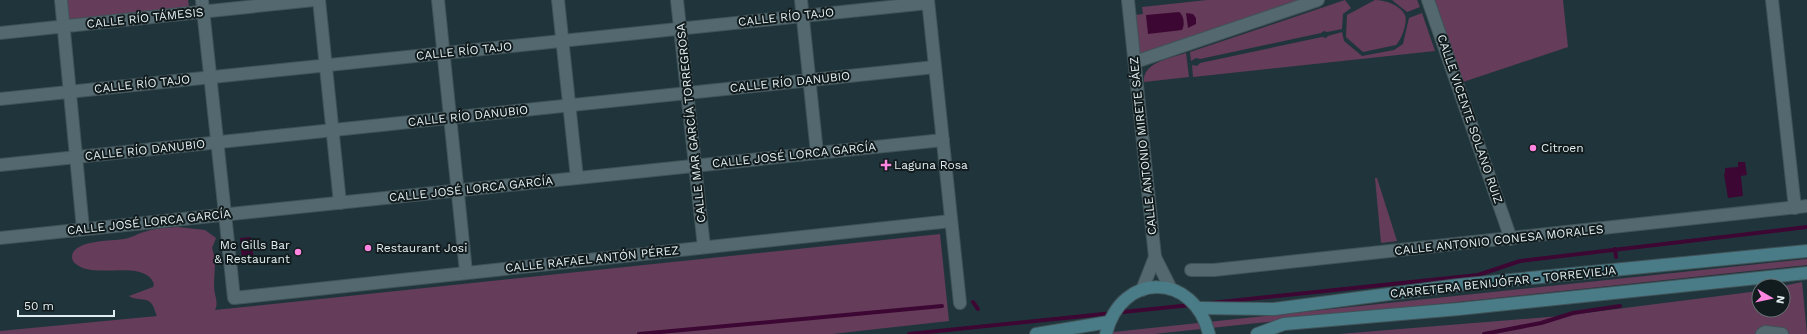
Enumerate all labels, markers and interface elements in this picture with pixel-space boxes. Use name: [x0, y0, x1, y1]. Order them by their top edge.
street label: CALLE RÍO TÁMESIS: [86, 5, 204, 31]
street label: CALLE RÍO TAJO: [737, 5, 835, 29]
street label: CALLE MAR GARCÍA TORREGROSA: [674, 23, 708, 223]
street label: CALLE VICENTE SOLANO RUIZ: [1434, 33, 1506, 205]
street label: CALLE RÍO TAJO: [415, 39, 513, 63]
street label: CALLE ANTONIO MIRETE SÁEZ: [1127, 56, 1159, 236]
street label: CALLE RÍO DANUBIO: [729, 69, 851, 95]
street label: CALLE RÍO TAJO: [93, 72, 191, 96]
street label: CALLE RÍO DANUBIO: [407, 103, 529, 129]
street label: CALLE RÍO DANUBIO: [84, 137, 206, 163]
street label: CALLE JOSÉ LORCA GARCÍA: [711, 139, 877, 171]
place label: Citroen: [1541, 141, 1584, 155]
marker: Citroen: [1528, 143, 1538, 153]
place label: Laguna Rosa: [894, 158, 968, 172]
marker: Laguna Rosa: [881, 160, 891, 170]
street label: CALLE JOSÉ LORCA GARCÍA: [388, 173, 554, 205]
street label: CALLE JOSÉ LORCA GARCÍA: [66, 206, 232, 238]
street label: CALLE ANTONIO CONESA MORALES: [1394, 222, 1604, 258]
place label: Mc Gills Bar & Restaurant: [214, 238, 290, 266]
place label: Restaurant Josi: [376, 241, 467, 255]
marker: Restaurant Josi: [363, 243, 373, 253]
street label: CALLE RAFAEL ANTÓN PÉREZ: [505, 243, 679, 275]
marker: Mc Gills Bar & Restaurant: [293, 247, 303, 257]
street label: CARRETERA BENIJÓFAR - TORREVIEJA: [1389, 263, 1617, 301]
north arrow: [1751, 278, 1791, 318]
scale bar: [18, 292, 114, 318]
text: N: [1773, 294, 1787, 305]
text: 50 m: [24, 299, 54, 313]

